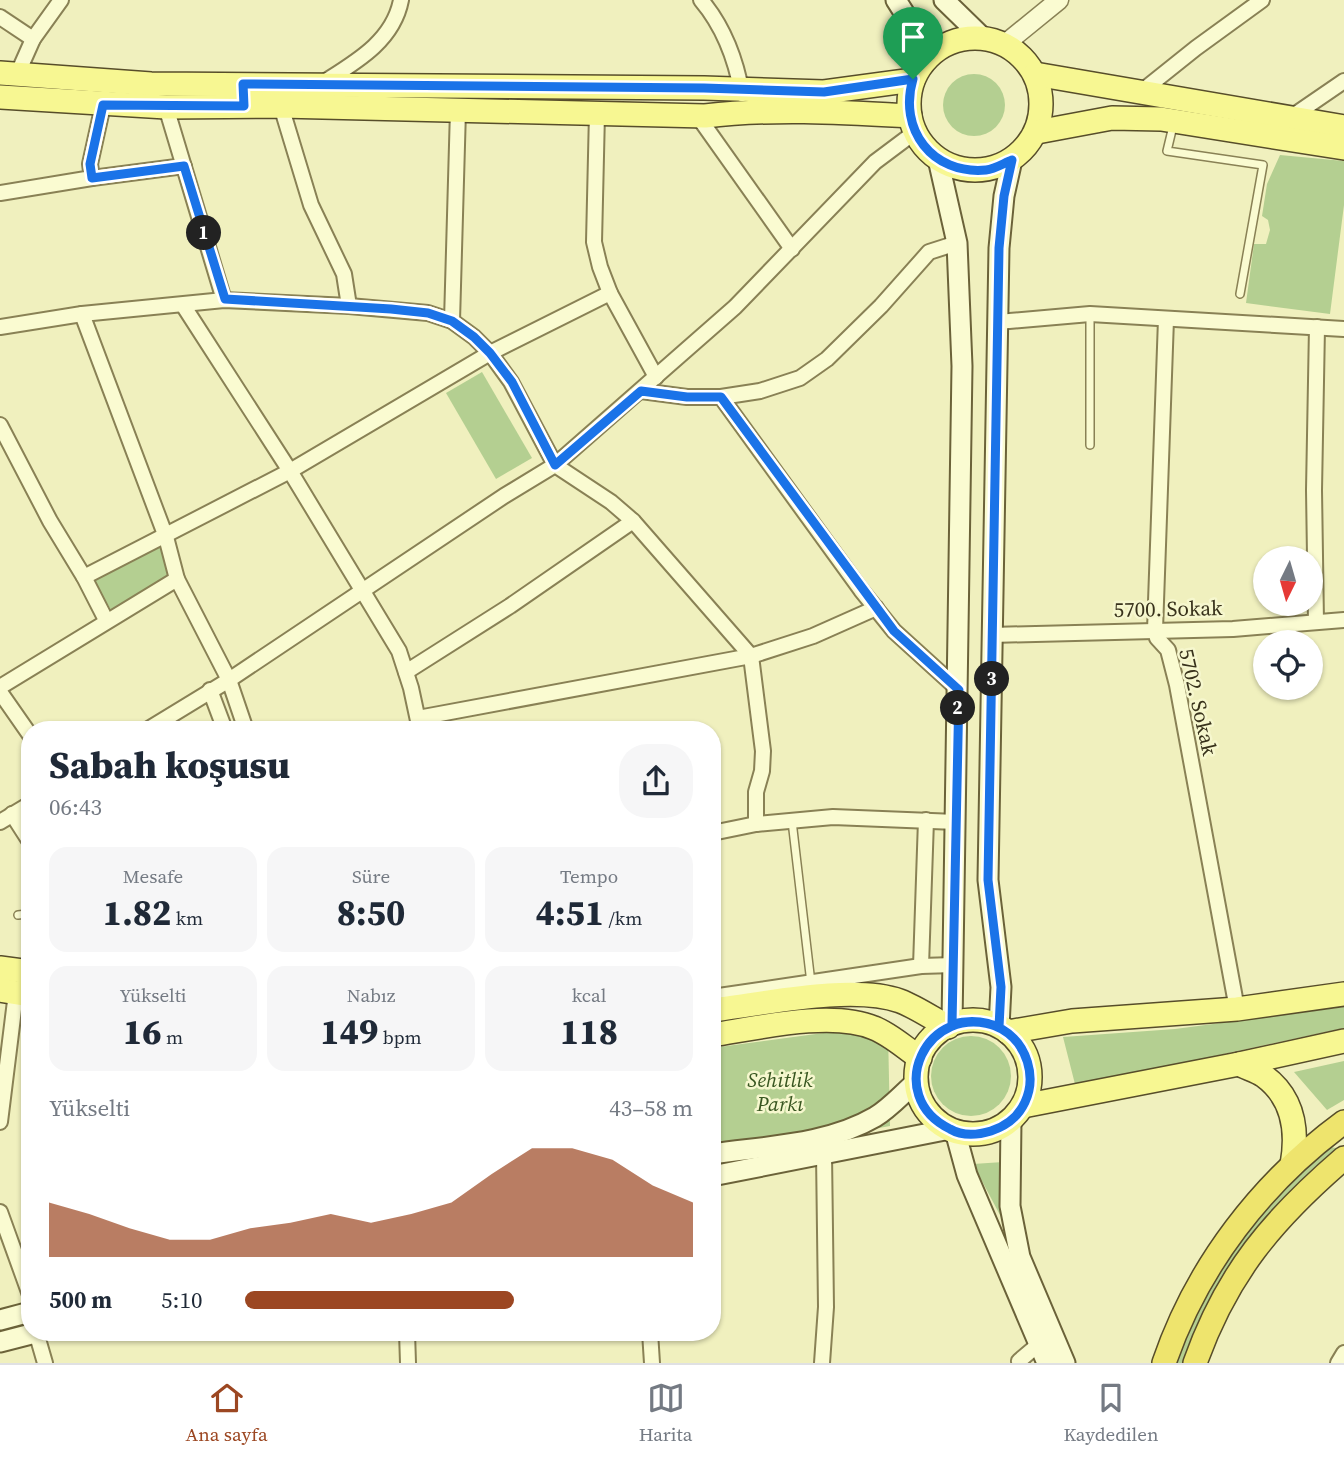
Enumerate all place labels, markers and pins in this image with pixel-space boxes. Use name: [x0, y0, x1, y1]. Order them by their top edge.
pin: [883, 7, 943, 79]
pin: 1: [186, 216, 222, 250]
pin: 3: [974, 662, 1010, 696]
pin: 2: [940, 690, 976, 726]

